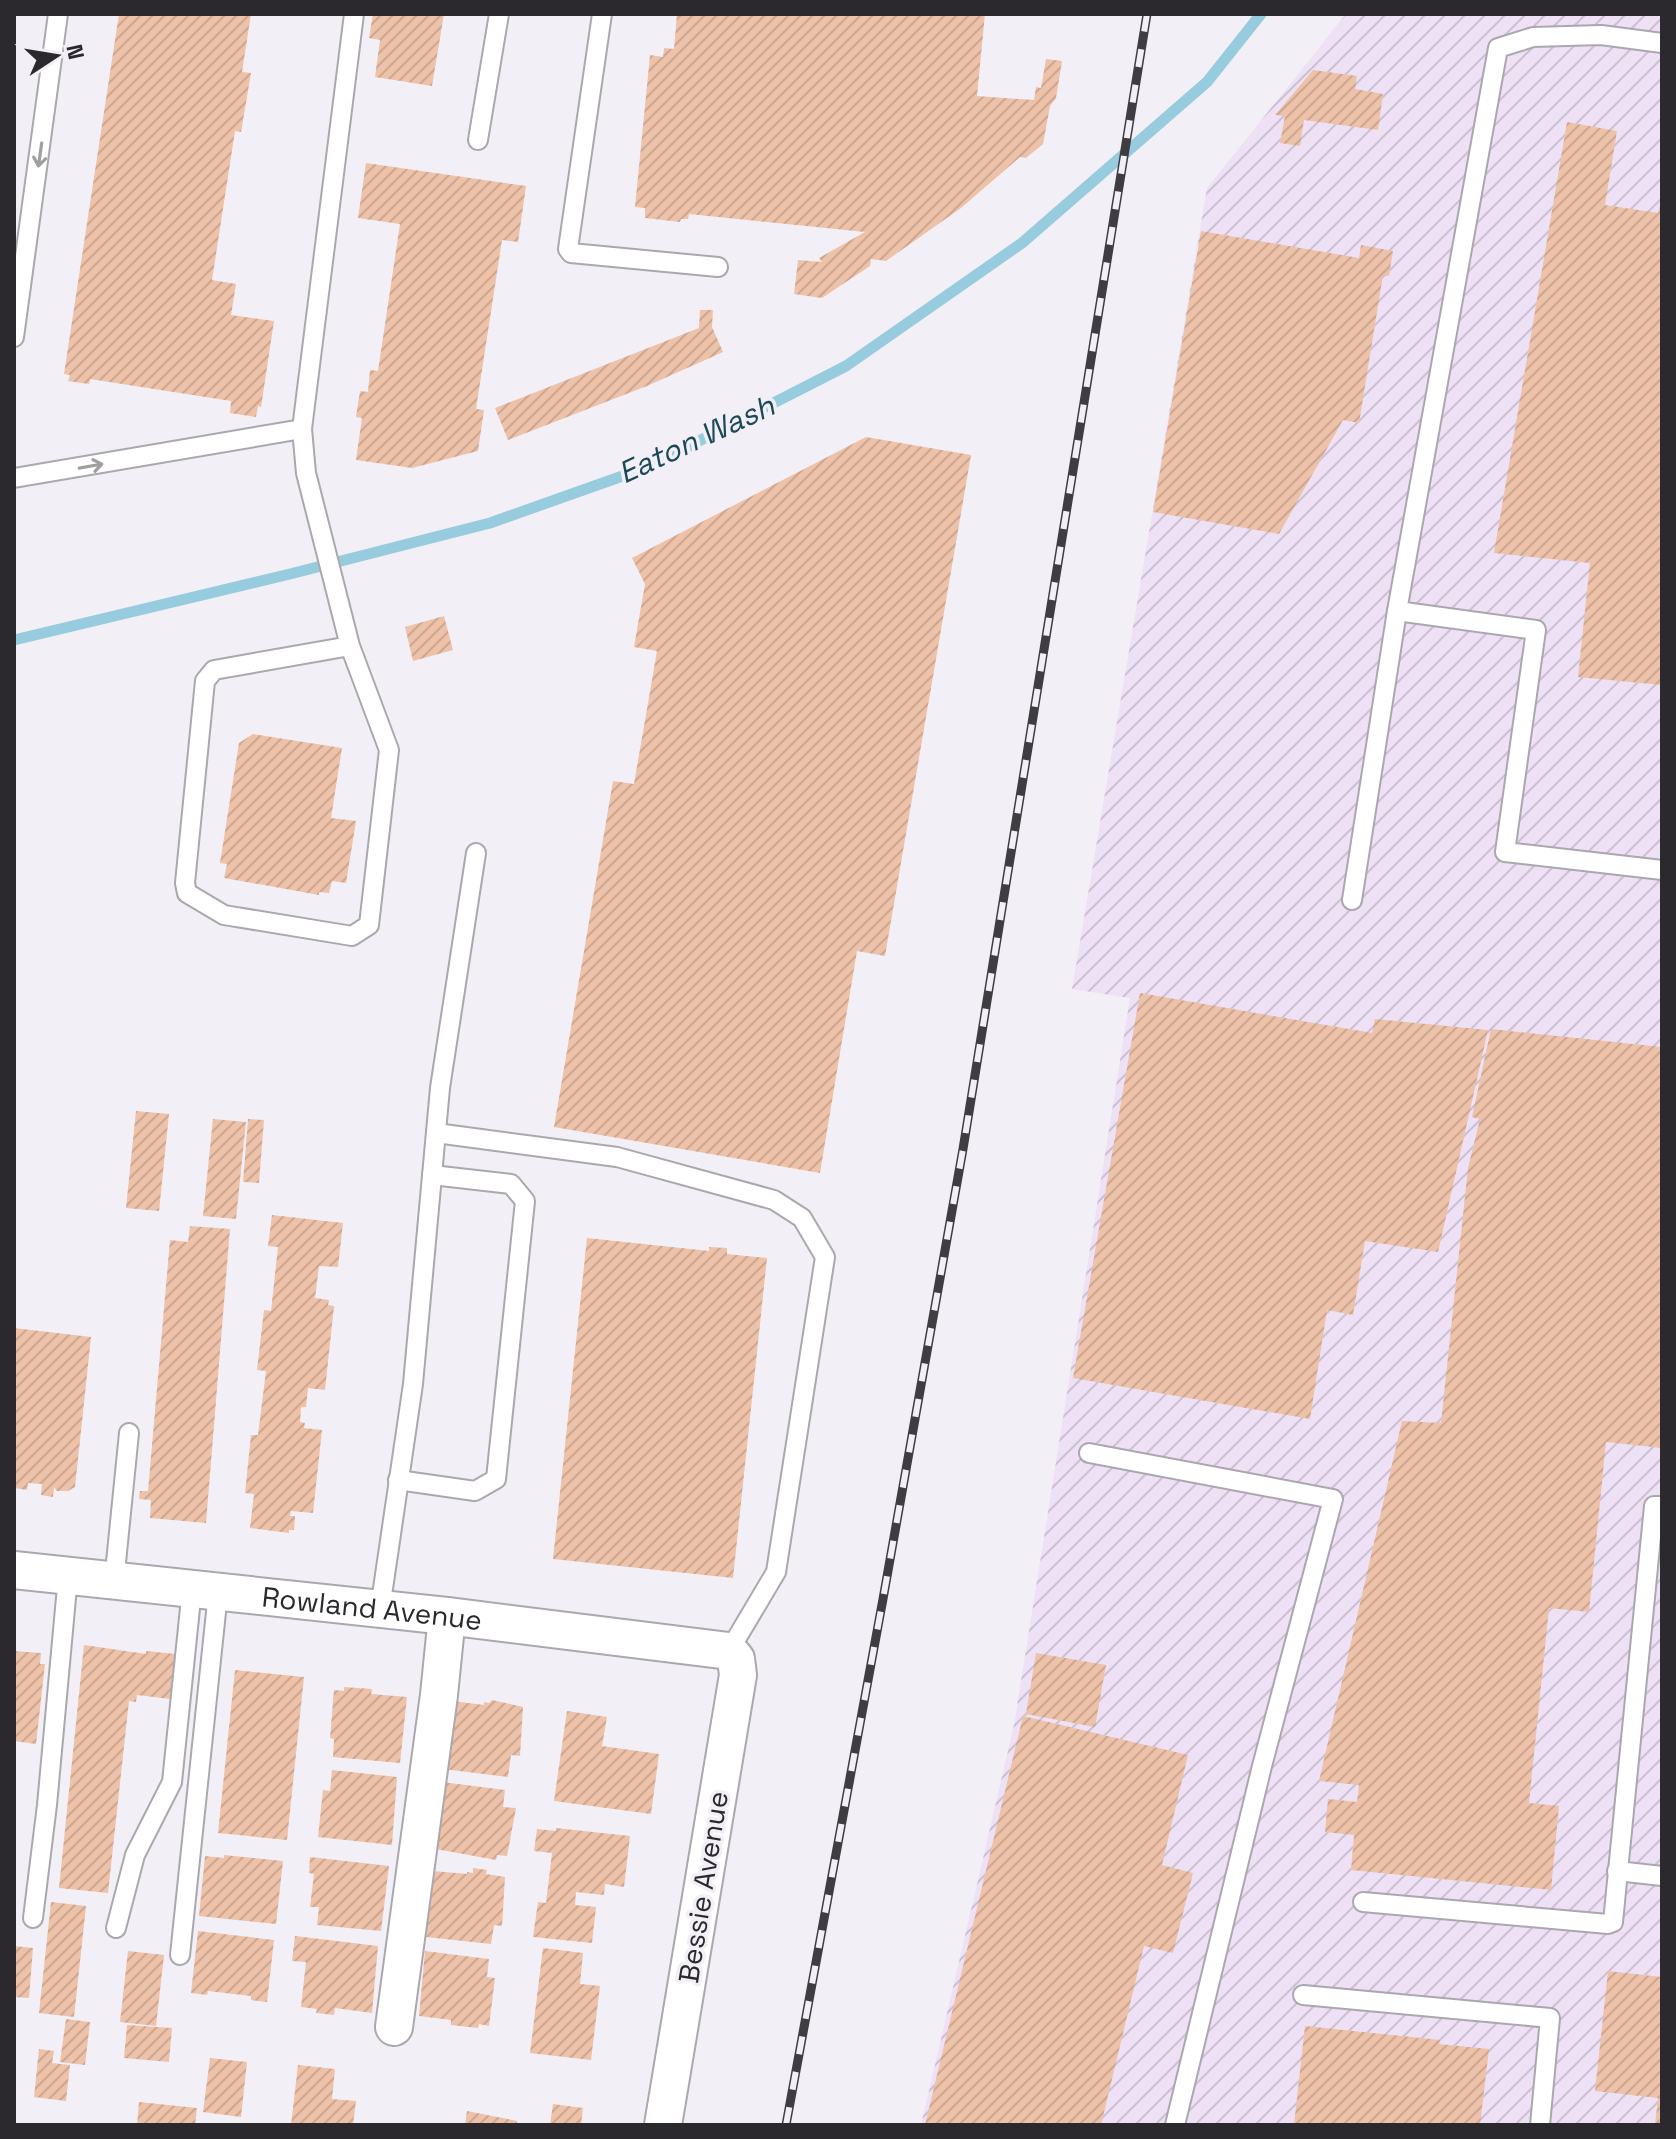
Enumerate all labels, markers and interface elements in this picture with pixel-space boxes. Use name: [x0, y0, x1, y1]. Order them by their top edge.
north arrow: [16, 16, 96, 96]
text: N: [60, 42, 91, 62]
one-way arrow: [32, 142, 47, 168]
water label: Eaton Wash: [612, 386, 781, 492]
one-way arrow: [78, 457, 103, 472]
street label: Rowland Avenue: [260, 1578, 484, 1638]
street label: Bessie Avenue: [670, 1789, 736, 1985]

